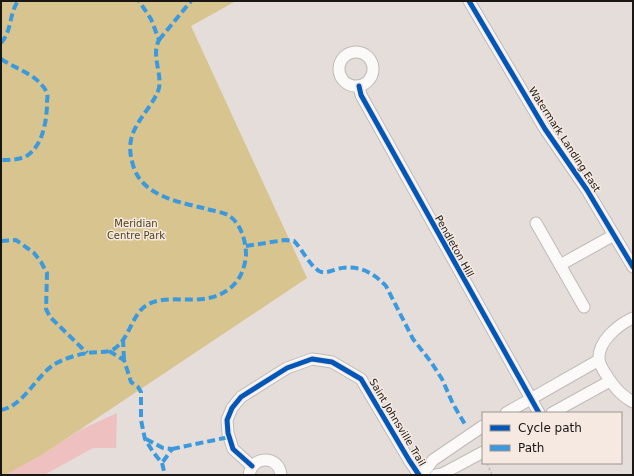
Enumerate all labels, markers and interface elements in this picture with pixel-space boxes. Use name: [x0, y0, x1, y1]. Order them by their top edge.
street label: Watermark Landing East: [526, 85, 603, 194]
street label: Pendleton Hill: [433, 213, 476, 279]
park label: Meridian Centre Park: [107, 218, 165, 241]
street label: Saint Johnsville Trail: [367, 377, 428, 468]
legend: [482, 412, 622, 464]
text: Cycle path: [518, 421, 582, 435]
text: Path: [518, 441, 544, 455]

